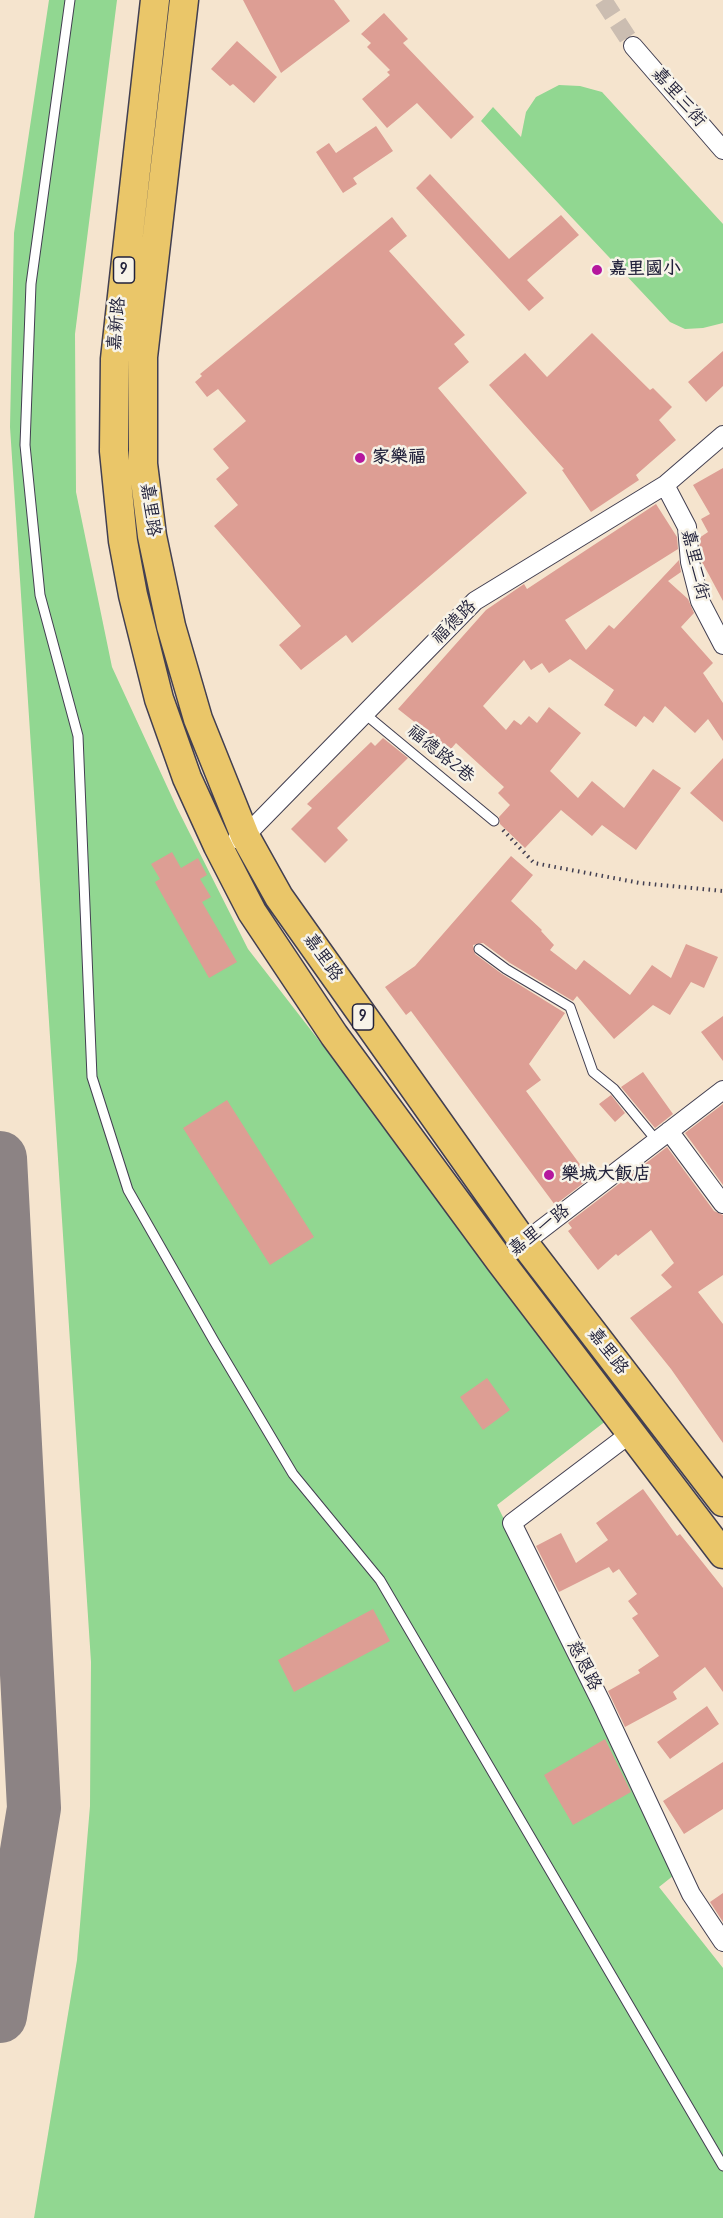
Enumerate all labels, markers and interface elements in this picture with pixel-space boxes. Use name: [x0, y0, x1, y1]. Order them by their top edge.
street label: 嘉里三街: [646, 64, 710, 132]
road number: 9: [114, 257, 134, 283]
place label: 嘉里國小: [609, 259, 681, 281]
marker: 嘉里國小: [590, 263, 604, 277]
street label: 嘉新路: [105, 296, 131, 352]
place label: 家樂福: [372, 447, 426, 469]
marker: 家樂福: [353, 451, 367, 465]
street label: 嘉里路: [135, 482, 163, 538]
street label: 嘉里二街: [675, 527, 713, 603]
street label: 福德路: [428, 596, 482, 650]
street label: 福德路2巷: [402, 721, 478, 789]
street label: 嘉里路: [298, 930, 346, 986]
road number: 9: [352, 1004, 374, 1030]
place label: 樂城大飯店: [561, 1164, 651, 1186]
marker: 樂城大飯店: [542, 1168, 556, 1182]
street label: 嘉里一路: [505, 1200, 575, 1262]
street label: 嘉里路: [582, 1324, 632, 1380]
street label: 慈恩路: [561, 1637, 605, 1695]

